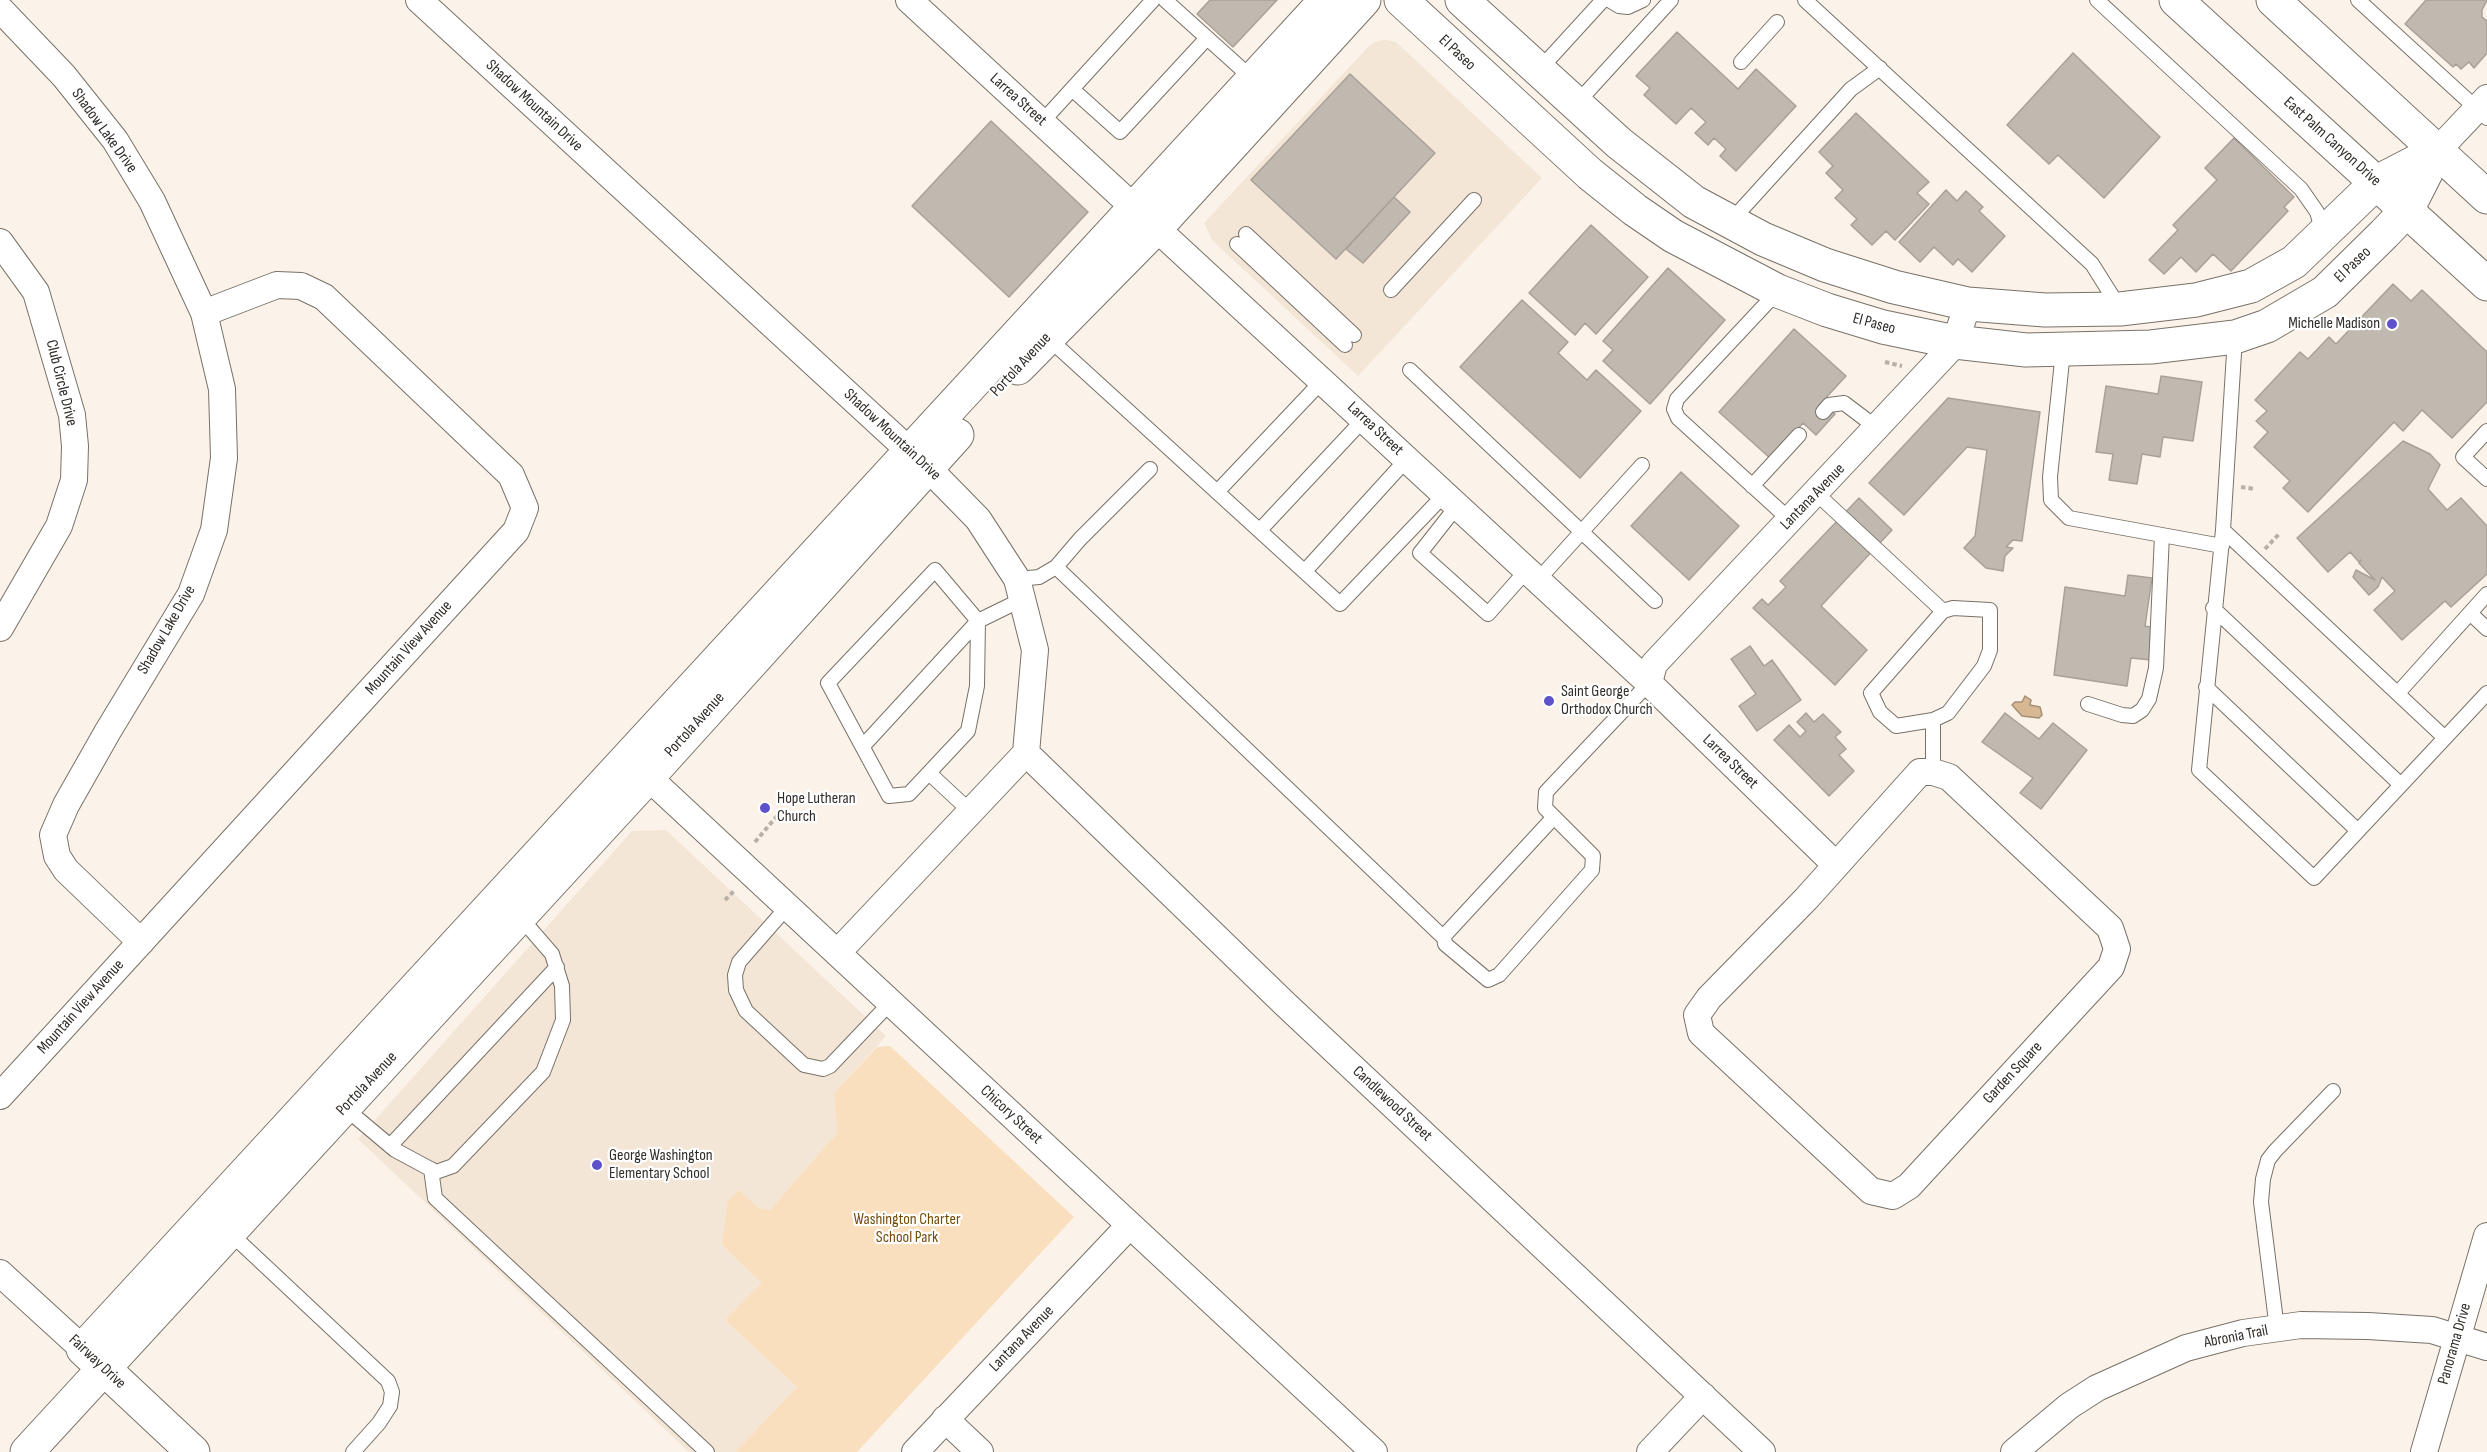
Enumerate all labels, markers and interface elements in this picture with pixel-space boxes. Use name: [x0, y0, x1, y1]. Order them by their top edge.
street label: El Paseo: [1434, 31, 1480, 75]
street label: Shadow Mountain Drive: [481, 56, 587, 156]
street label: Larrea Street: [986, 69, 1050, 131]
street label: Shadow Lake Drive: [67, 85, 141, 177]
street label: East Palm Canyon Drive: [2279, 93, 2385, 191]
street label: El Paseo: [2331, 243, 2375, 287]
street label: El Paseo: [1850, 309, 1898, 339]
place label: Michelle Madison: [2288, 314, 2380, 334]
marker: Michelle Madison: [2385, 317, 2399, 331]
street label: Portola Avenue: [987, 329, 1055, 401]
street label: Club Circle Drive: [41, 338, 81, 428]
street label: Shadow Mountain Drive: [839, 385, 945, 485]
street label: Larrea Street: [1343, 398, 1407, 460]
street label: Lantana Avenue: [1777, 460, 1849, 534]
street label: Shadow Lake Drive: [134, 582, 200, 678]
street label: Mountain View Avenue: [362, 597, 456, 699]
place label: Saint George Orthodox Church: [1561, 682, 1653, 720]
street label: Portola Avenue: [661, 689, 729, 761]
marker: Saint George Orthodox Church: [1542, 694, 1556, 708]
street label: Larrea Street: [1698, 731, 1762, 793]
place label: Hope Lutheran Church: [777, 789, 855, 827]
marker: Hope Lutheran Church: [758, 801, 772, 815]
street label: Mountain View Avenue: [34, 956, 128, 1058]
street label: Garden Square: [1979, 1038, 2047, 1108]
street label: Portola Avenue: [333, 1048, 401, 1120]
street label: Candlewood Street: [1348, 1062, 1436, 1146]
street label: Chicory Street: [976, 1081, 1046, 1149]
place label: George Washington Elementary School: [609, 1146, 713, 1184]
marker: George Washington Elementary School: [590, 1158, 604, 1172]
park label: Washington Charter School Park: [854, 1210, 960, 1248]
street label: Panorama Drive: [2434, 1301, 2476, 1387]
street label: Lantana Avenue: [986, 1302, 1058, 1376]
street label: Abronia Trail: [2202, 1321, 2270, 1353]
street label: Fairway Drive: [64, 1331, 130, 1393]

